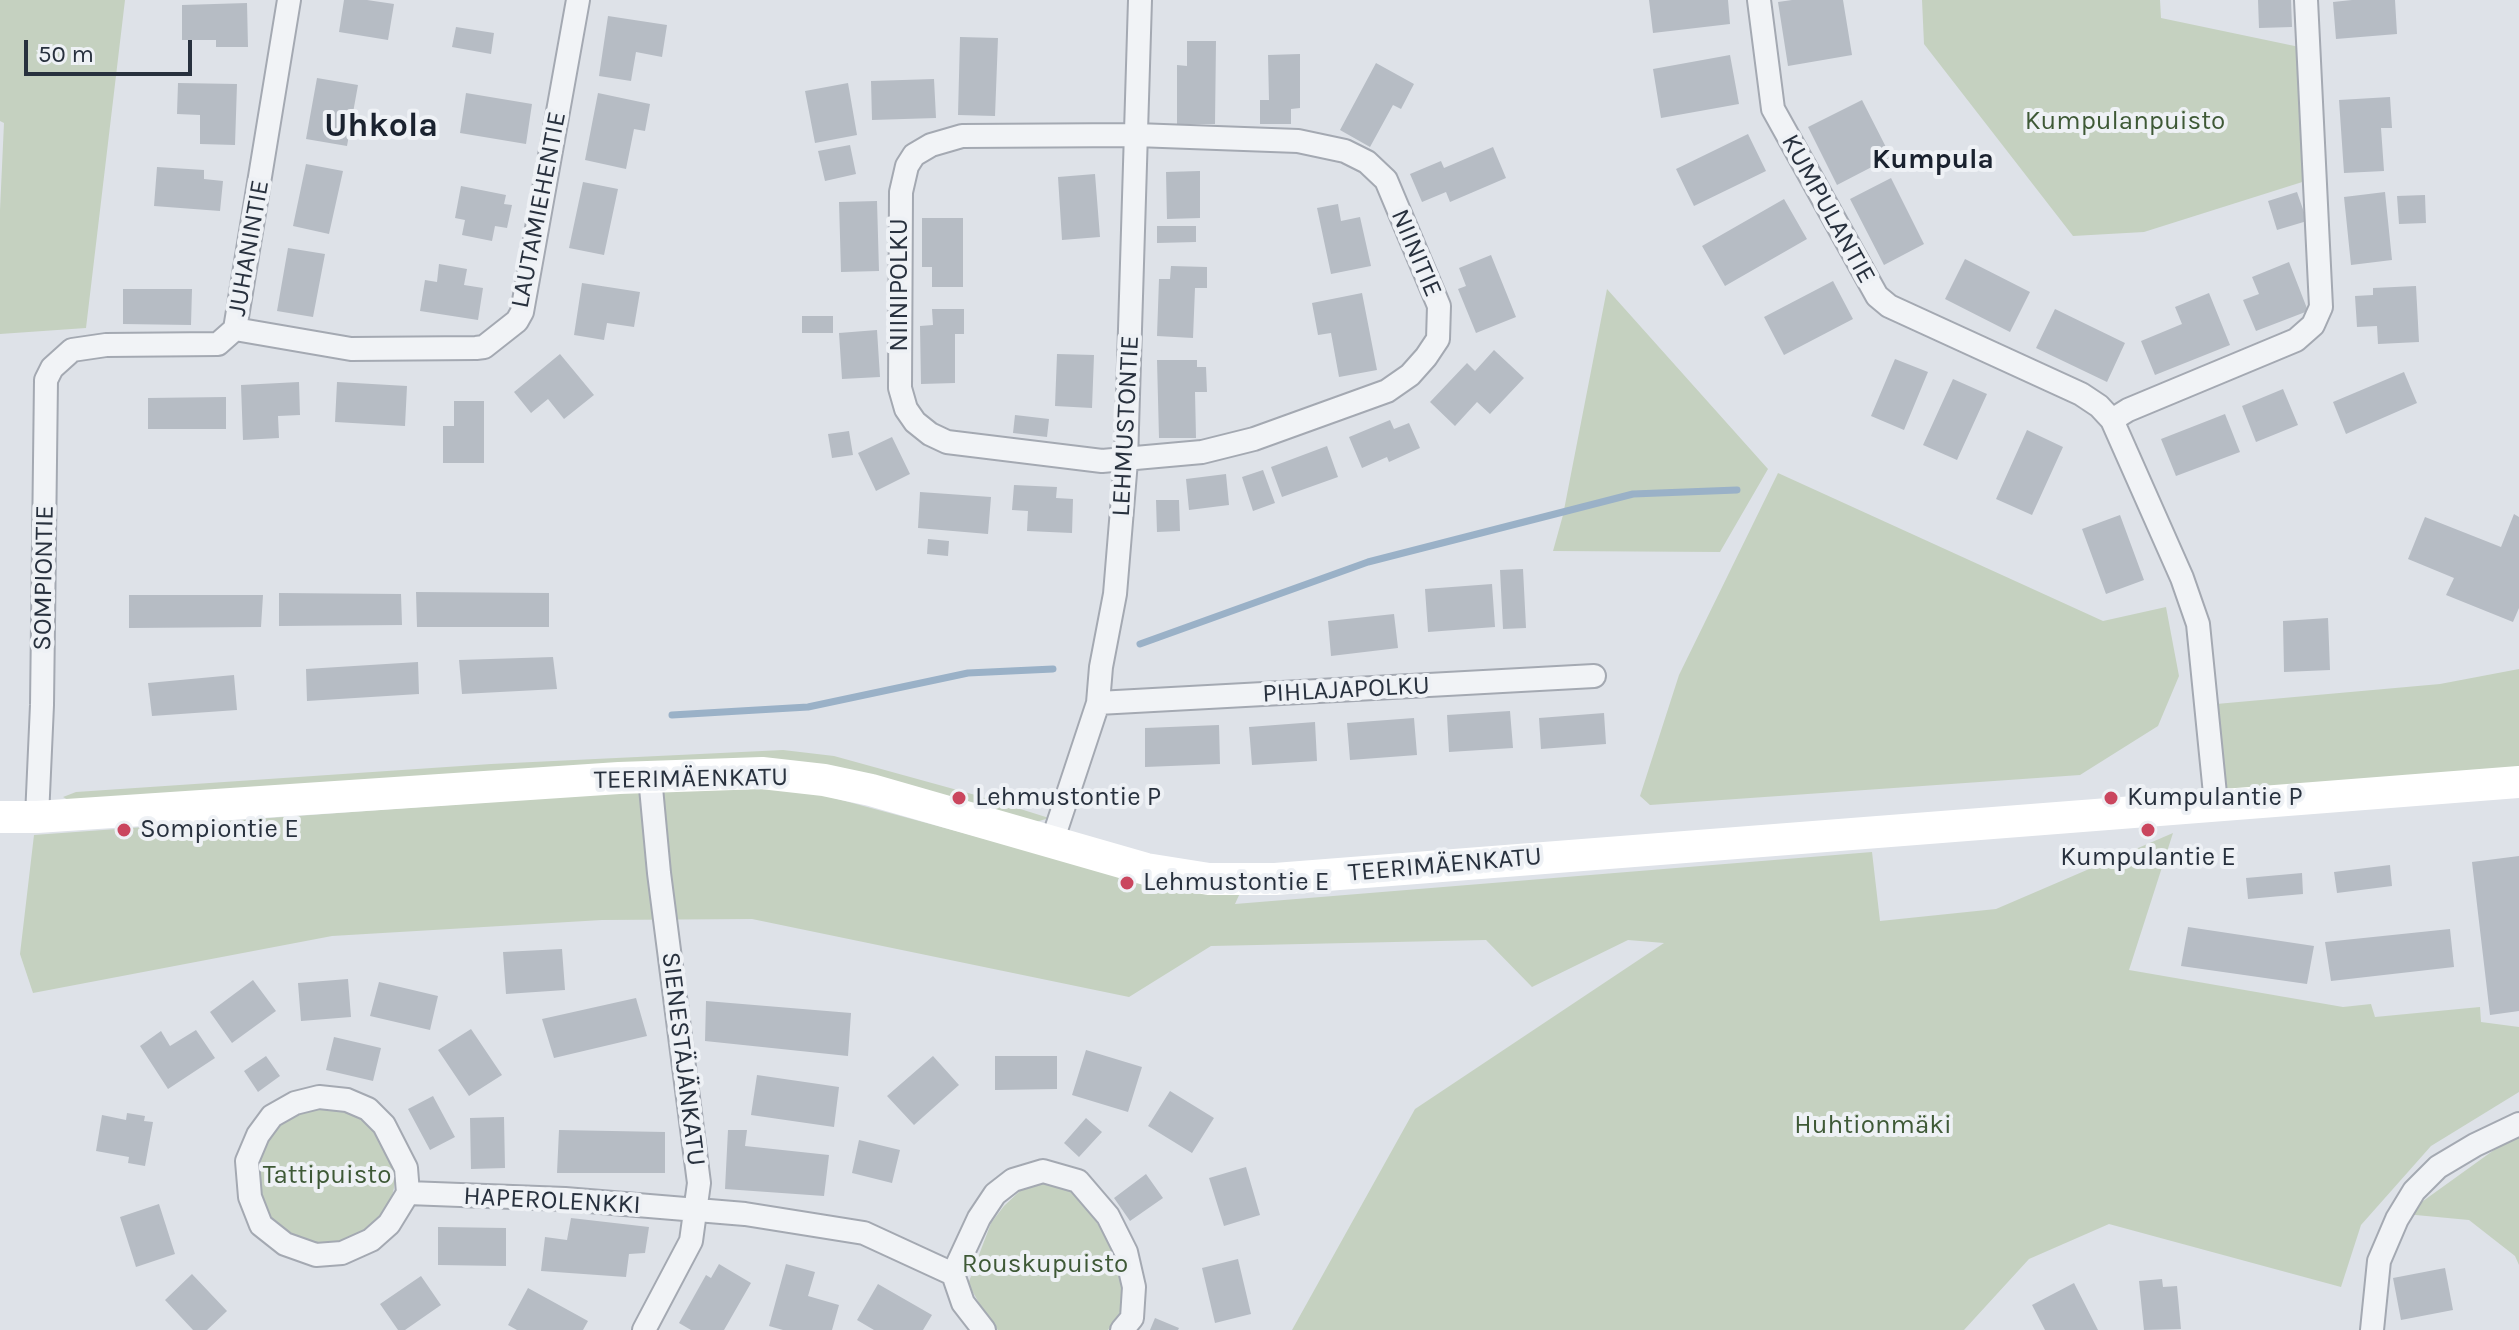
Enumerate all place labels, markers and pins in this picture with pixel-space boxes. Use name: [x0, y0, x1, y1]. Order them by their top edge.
place label: Lehmustontie P: [975, 782, 1161, 814]
place label: Kumpulantie P: [2127, 782, 2303, 814]
marker: Lehmustontie P: [950, 789, 968, 807]
marker: Kumpulantie P: [2102, 789, 2120, 807]
place label: Sompiontie E: [140, 814, 299, 846]
marker: Sompiontie E: [115, 821, 133, 839]
marker: Kumpulantie E: [2139, 821, 2157, 839]
place label: Kumpulantie E: [2060, 842, 2236, 874]
place label: Lehmustontie E: [1143, 867, 1329, 899]
marker: Lehmustontie E: [1118, 874, 1136, 892]

